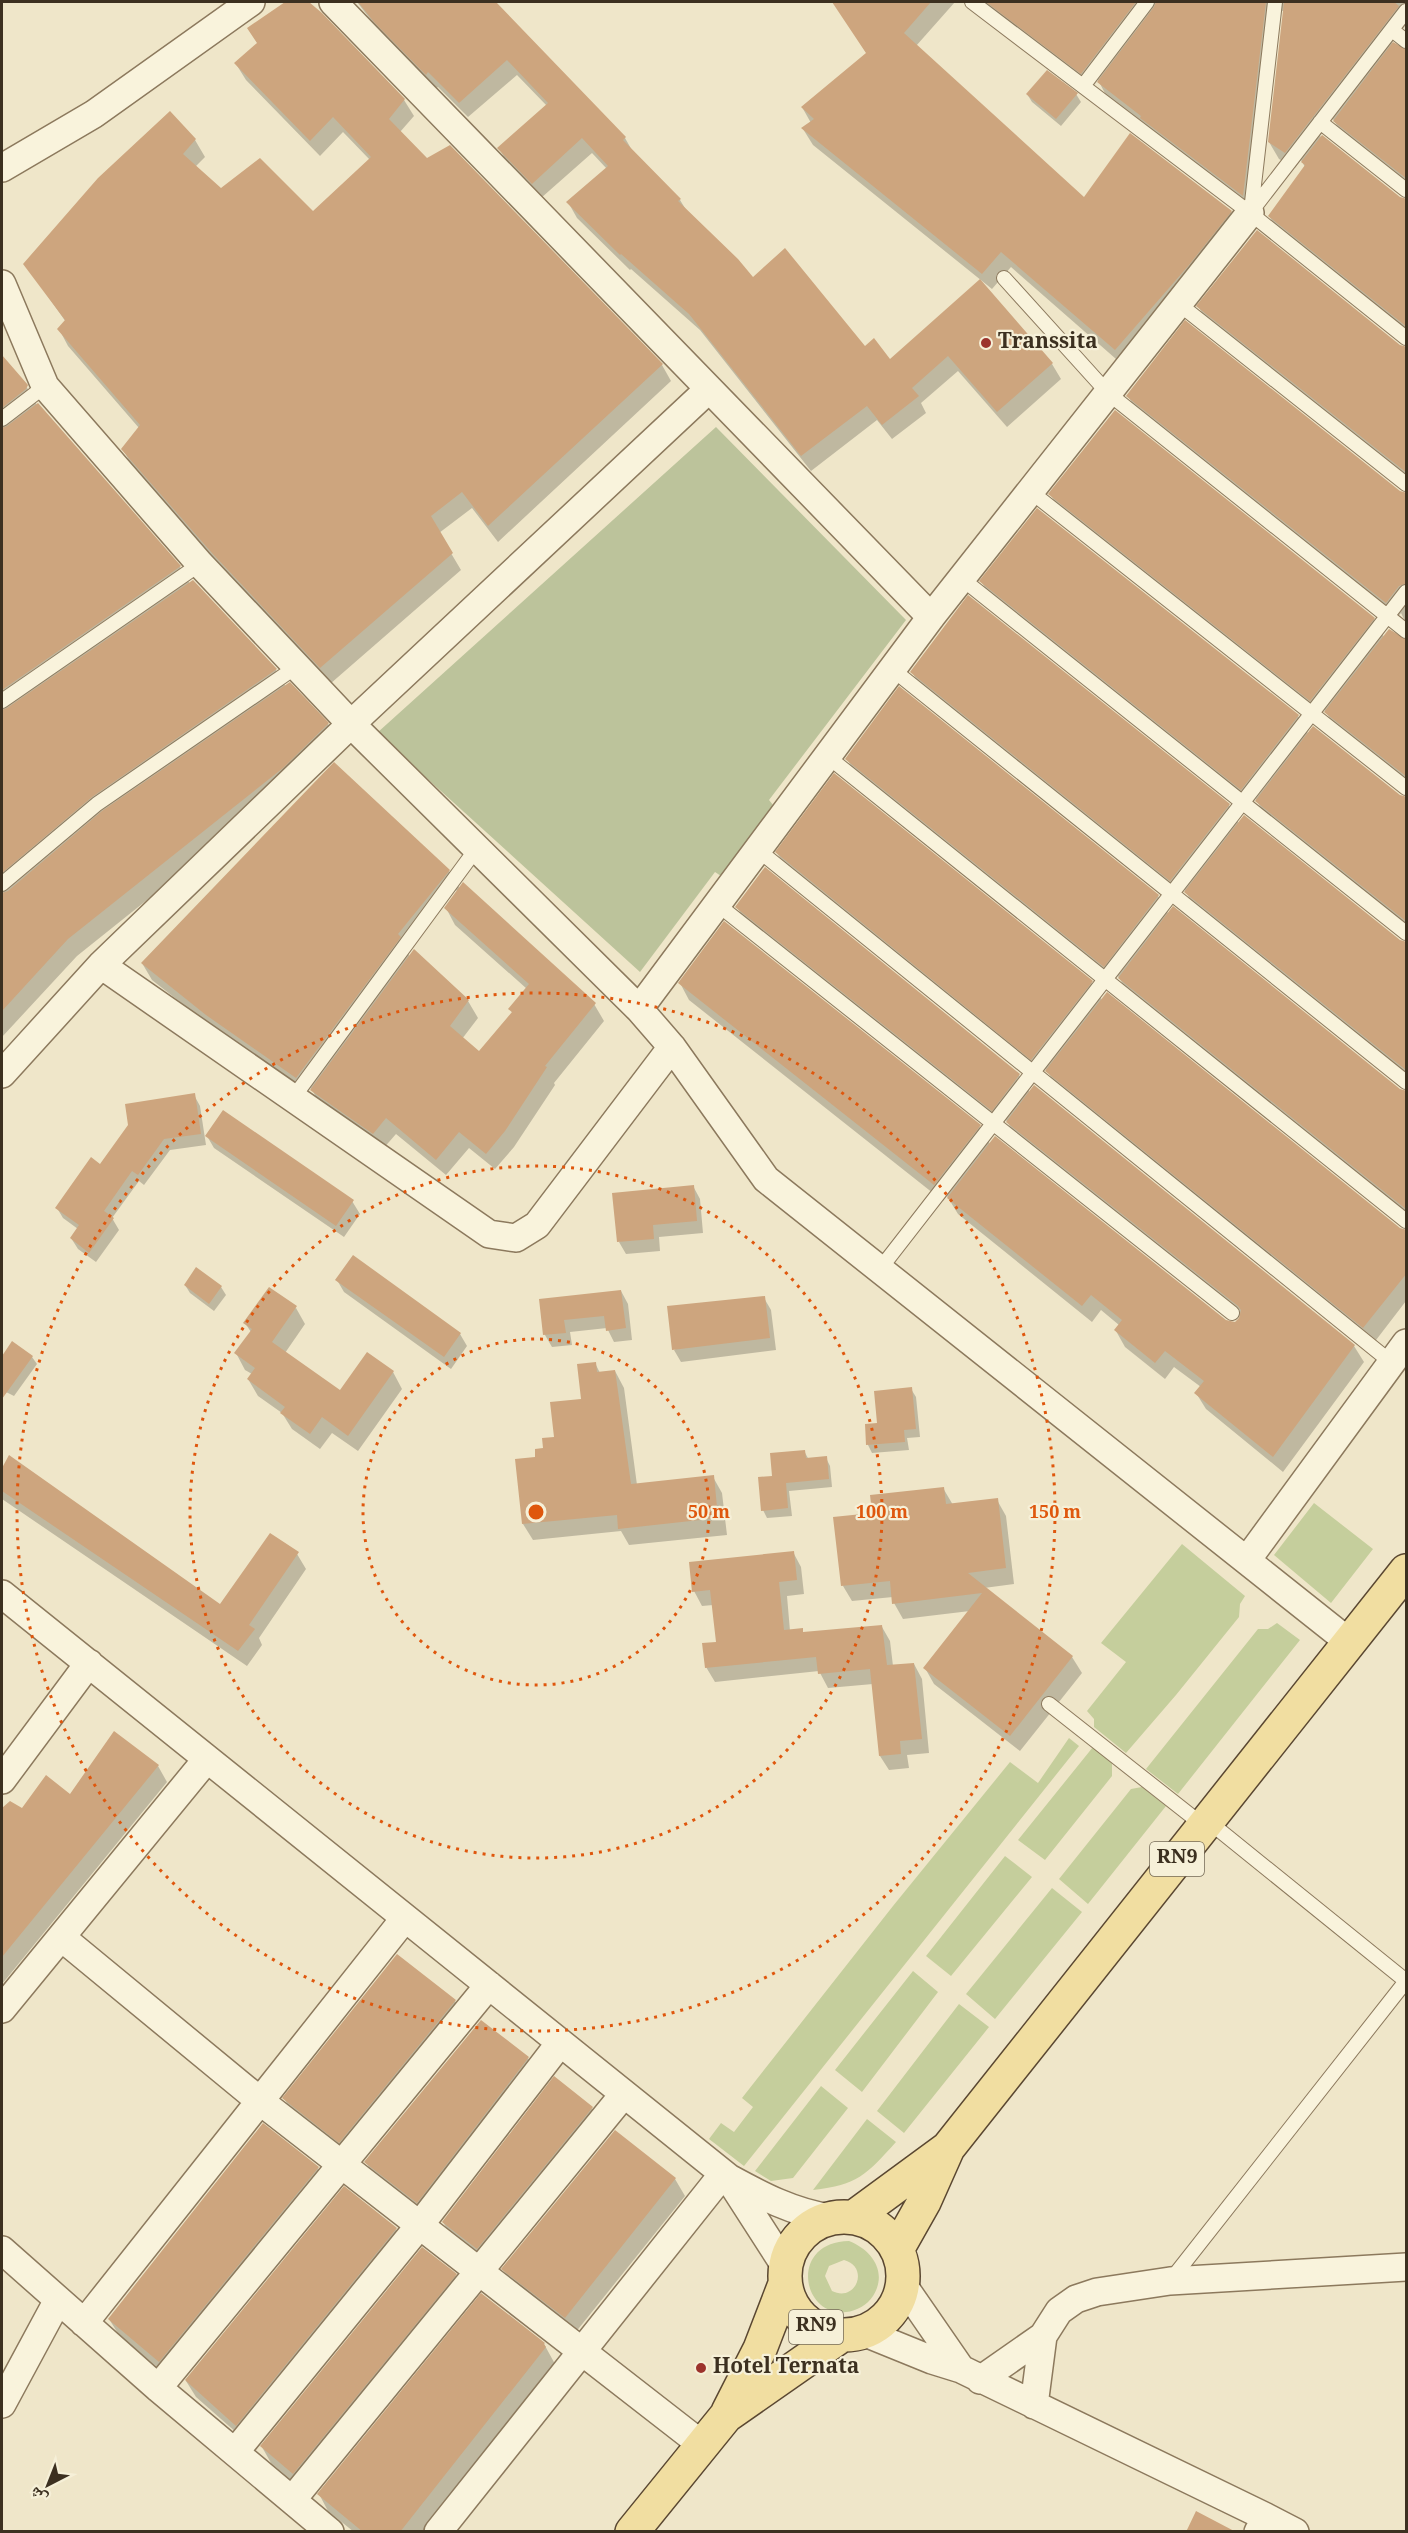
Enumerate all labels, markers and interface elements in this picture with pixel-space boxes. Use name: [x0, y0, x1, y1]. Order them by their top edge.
place label: Transsita: [998, 326, 1098, 361]
marker: Transsita: [979, 336, 993, 350]
text: 50 m: [688, 1499, 730, 1529]
text: 100 m: [856, 1499, 908, 1529]
text: 150 m: [1029, 1499, 1081, 1529]
centre of rings: [526, 1502, 546, 1522]
road number: RN9: [1150, 1842, 1204, 1876]
road number: RN9: [789, 2310, 843, 2344]
place label: Hotel Ternata: [713, 2351, 859, 2386]
marker: Hotel Ternata: [694, 2361, 708, 2375]
north arrow: [18, 2455, 78, 2515]
text: ش: [24, 2479, 55, 2510]

